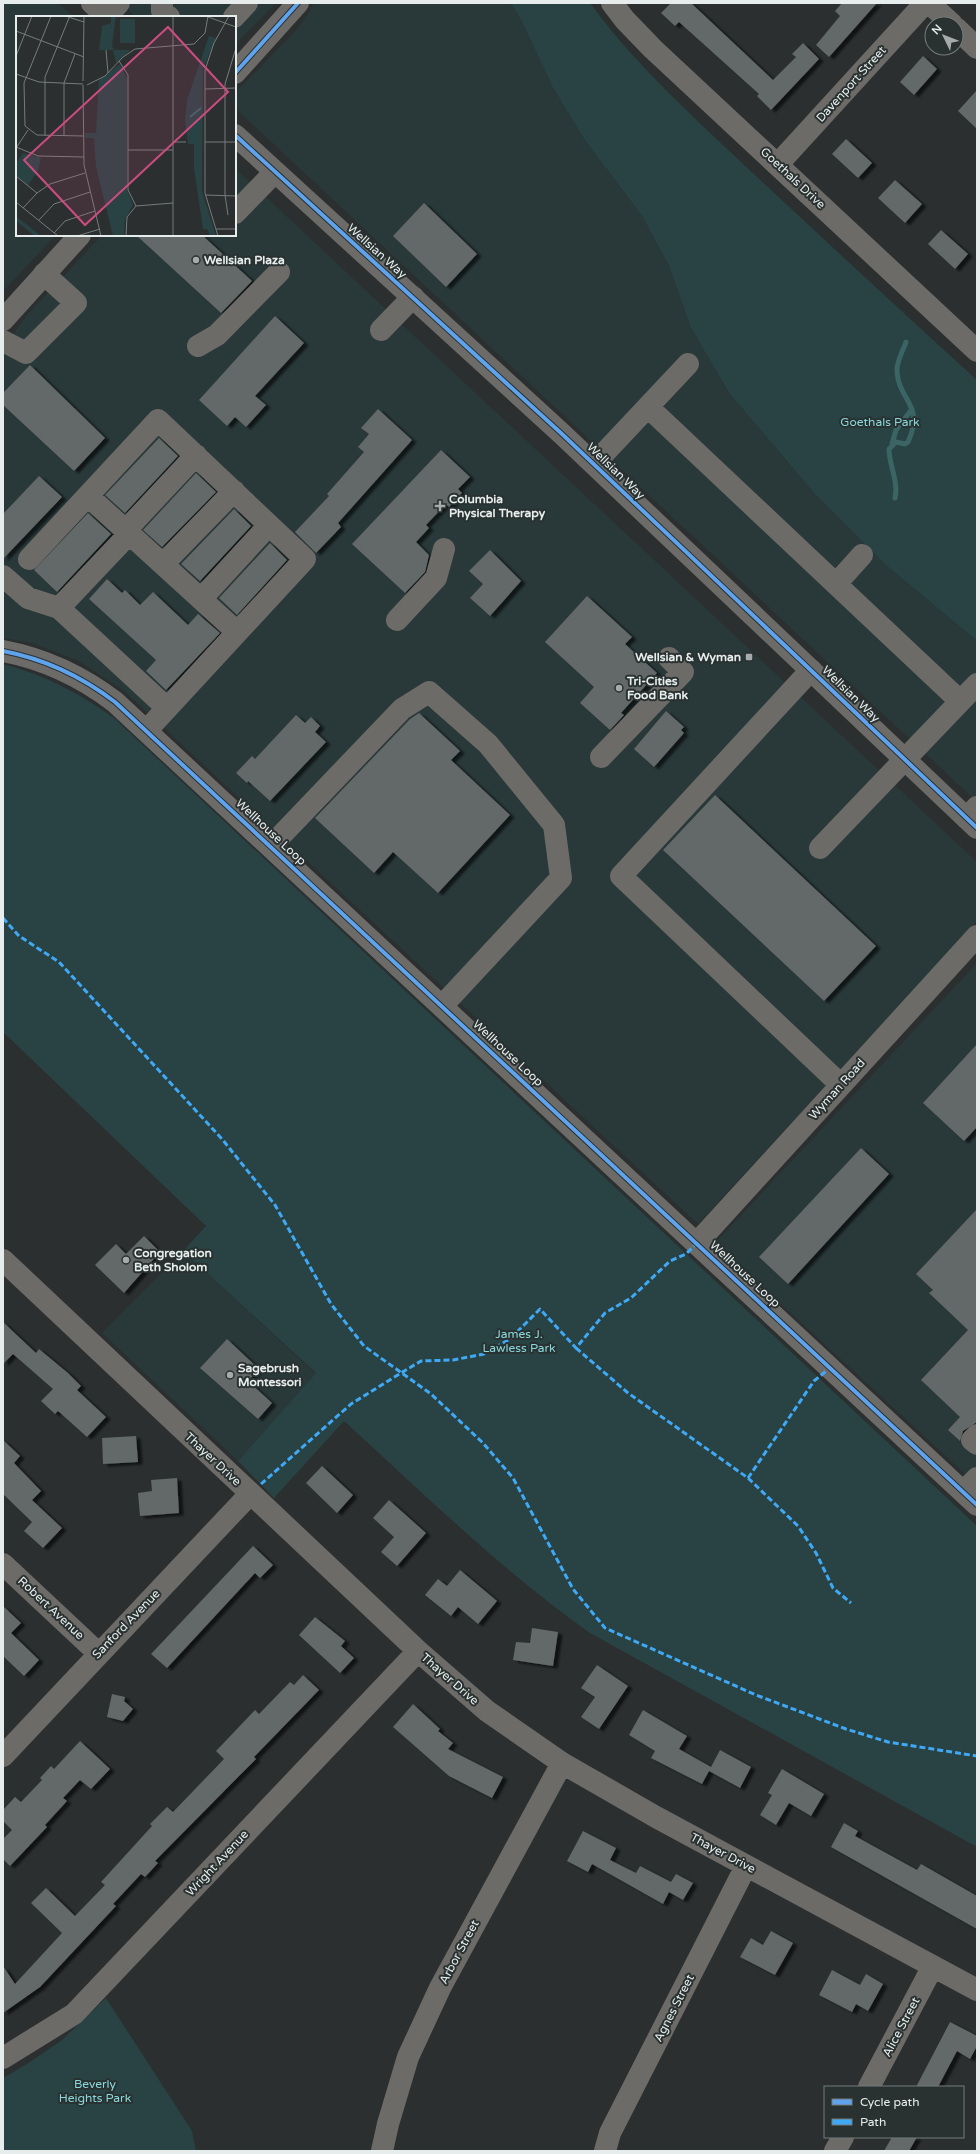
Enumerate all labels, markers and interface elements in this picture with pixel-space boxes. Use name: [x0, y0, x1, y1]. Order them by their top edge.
inset map: [16, 16, 236, 236]
north arrow: [924, 16, 964, 56]
text: N: [929, 22, 945, 37]
street label: Davenport Street: [813, 43, 889, 125]
street label: Goethals Drive: [758, 144, 828, 212]
street label: Wellsian Way: [344, 221, 410, 282]
place label: Wellsian Plaza: [204, 253, 285, 267]
marker: Wellsian Plaza: [191, 255, 201, 265]
park label: Goethals Park: [840, 415, 920, 429]
street label: Wellsian Way: [584, 440, 648, 502]
place label: Columbia Physical Therapy: [449, 492, 546, 521]
marker: Columbia Physical Therapy: [434, 500, 446, 512]
place label: Wellsian & Wyman: [635, 650, 741, 665]
marker: Wellsian & Wyman: [744, 652, 754, 662]
street label: Wellsian Way: [819, 663, 883, 725]
place label: Tri-Cities Food Bank: [626, 674, 688, 702]
marker: Tri-Cities Food Bank: [614, 683, 624, 693]
street label: Wellhouse Loop: [233, 796, 309, 868]
street label: Wellhouse Loop: [470, 1017, 546, 1089]
street label: Wyman Road: [806, 1056, 868, 1122]
street label: Wellhouse Loop: [707, 1238, 783, 1310]
place label: Congregation Beth Sholom: [134, 1246, 212, 1274]
marker: Congregation Beth Sholom: [121, 1255, 131, 1265]
park label: James J. Lawless Park: [482, 1327, 556, 1355]
place label: Sagebrush Montessori: [238, 1361, 302, 1389]
marker: Sagebrush Montessori: [225, 1370, 235, 1380]
street label: Thayer Drive: [182, 1429, 244, 1489]
street label: Robert Avenue: [15, 1574, 87, 1642]
street label: Sanford Avenue: [89, 1586, 163, 1662]
street label: Thayer Drive: [418, 1650, 482, 1708]
street label: Wright Avenue: [183, 1827, 251, 1899]
street label: Thayer Drive: [688, 1830, 758, 1876]
street label: Arbor Street: [436, 1917, 482, 1986]
street label: Agnes Street: [651, 1972, 697, 2044]
street label: Alice Street: [879, 1994, 923, 2059]
park label: Beverly Heights Park: [59, 2077, 132, 2105]
legend: [824, 2086, 964, 2138]
text: Cycle path: [860, 2095, 919, 2109]
text: Path: [860, 2115, 886, 2129]

